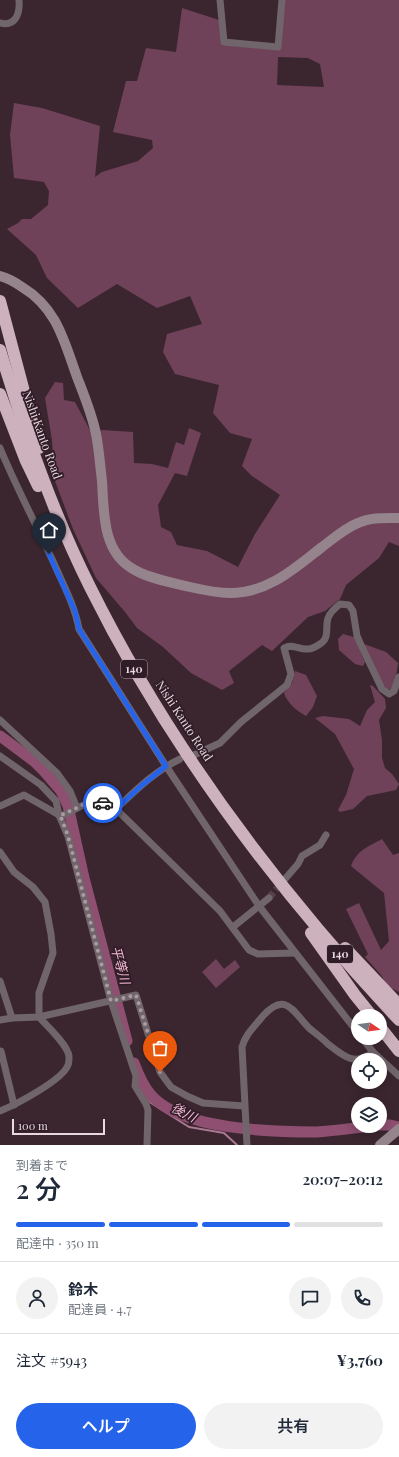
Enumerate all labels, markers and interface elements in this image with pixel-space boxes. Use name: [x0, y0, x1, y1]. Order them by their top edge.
street label: Nishi Kanto Road: [20, 388, 66, 481]
pin: [32, 513, 66, 554]
icon: home: [38, 519, 60, 541]
road number: 140: [121, 660, 147, 678]
street label: Nishi Kanto Road: [153, 677, 217, 764]
courier: [83, 783, 123, 823]
icon: car: [92, 792, 114, 814]
water label: 平等川: [108, 944, 135, 988]
road number: 140: [327, 945, 353, 963]
north arrow: [351, 1009, 387, 1045]
map controls: [351, 1009, 387, 1133]
pin: [143, 1031, 177, 1072]
icon: bag: [149, 1037, 171, 1059]
button: locate: [351, 1053, 387, 1089]
button: layers: [351, 1097, 387, 1133]
water label: 後川: [169, 1098, 201, 1126]
scale bar: [12, 1117, 105, 1136]
text: 100 m: [18, 1118, 48, 1133]
text: 到着まで: [16, 1156, 68, 1173]
text: 20:07–20:12: [302, 1169, 383, 1189]
text: 2 分: [16, 1171, 61, 1206]
text: 配達中 · 350 m: [16, 1234, 99, 1251]
button: person: [16, 1277, 58, 1319]
button: chat: [289, 1277, 331, 1319]
button: phone: [341, 1277, 383, 1319]
text: 鈴木: [68, 1279, 98, 1299]
text: 配達員 · 4.7: [68, 1300, 132, 1317]
text: 注文 #5943: [16, 1350, 87, 1370]
text: ¥3,760: [337, 1350, 383, 1370]
button: ヘルプ: [16, 1403, 196, 1449]
button: 共有: [204, 1403, 383, 1449]

